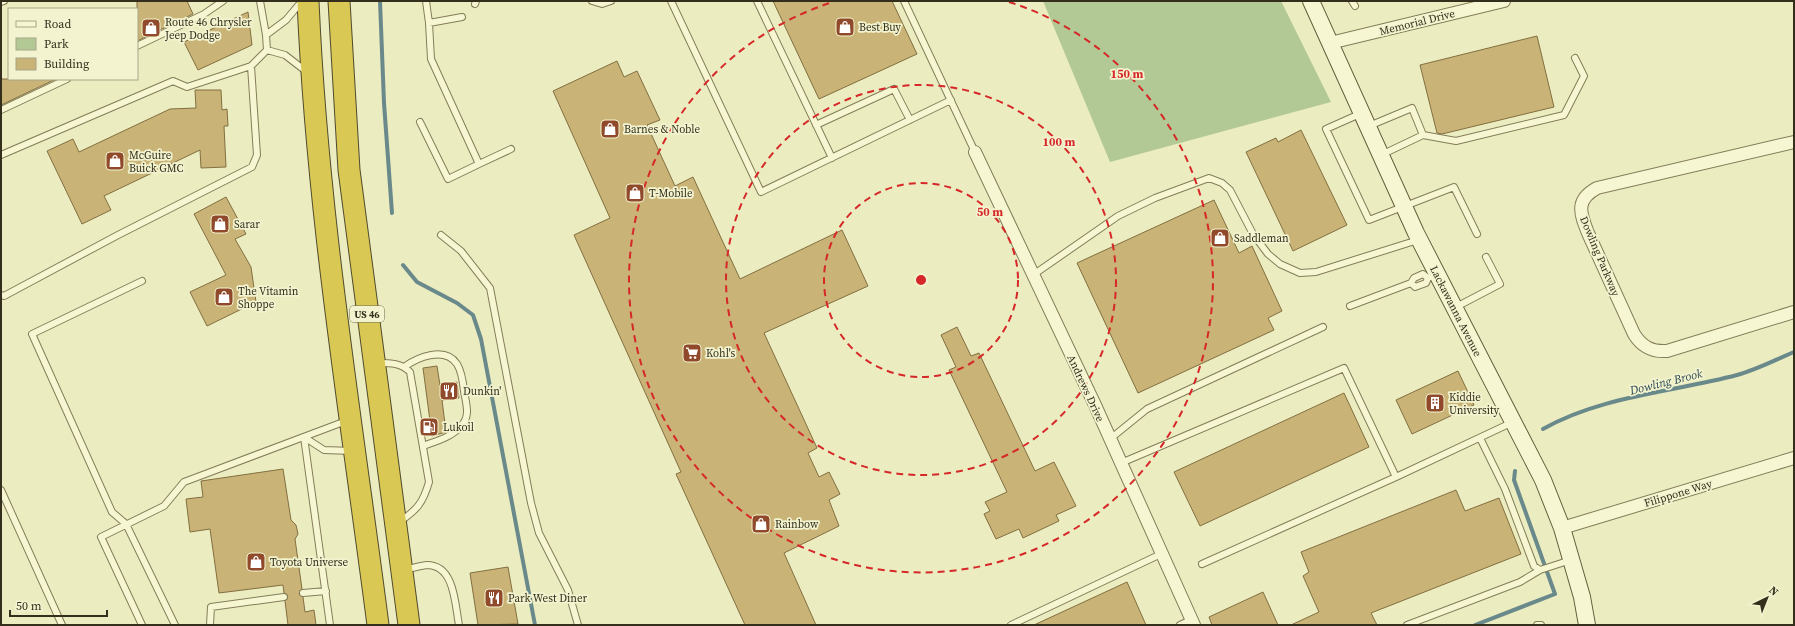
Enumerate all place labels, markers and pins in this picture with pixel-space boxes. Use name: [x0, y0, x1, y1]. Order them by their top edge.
place label: Route 46 Chrysler Jeep Dodge: [164, 15, 252, 43]
shop icon: Best Buy: [834, 16, 856, 38]
shop icon: Route 46 Chrysler Jeep Dodge: [140, 17, 162, 39]
place label: Best Buy: [859, 20, 901, 35]
shop icon: Barnes & Noble: [599, 118, 621, 140]
place label: Barnes & Noble: [624, 122, 701, 137]
place label: McGuire Buick GMC: [129, 148, 183, 176]
shop icon: McGuire Buick GMC: [104, 150, 126, 172]
shop icon: T-Mobile: [624, 182, 646, 204]
place label: T-Mobile: [649, 186, 693, 201]
shop icon: Sarar: [209, 213, 231, 235]
place label: Sarar: [234, 217, 260, 232]
shop icon: Saddleman: [1209, 227, 1231, 249]
place label: Saddleman: [1234, 231, 1289, 246]
centre of rings: [914, 273, 928, 287]
place label: The Vitamin Shoppe: [238, 284, 299, 312]
shop icon: The Vitamin Shoppe: [213, 286, 235, 308]
supermarket icon: Kohl's: [681, 342, 703, 364]
place label: Kohl's: [706, 346, 735, 361]
restaurant icon: Dunkin': [438, 380, 460, 402]
place label: Dunkin': [463, 384, 501, 399]
place label: Kiddie University: [1449, 390, 1500, 418]
building icon: Kiddie University: [1424, 392, 1446, 414]
fuel station icon: Lukoil: [418, 416, 440, 438]
place label: Lukoil: [443, 420, 474, 435]
shop icon: Rainbow: [750, 513, 772, 535]
place label: Rainbow: [775, 517, 819, 532]
shop icon: Toyota Universe: [245, 551, 267, 573]
place label: Toyota Universe: [270, 555, 349, 570]
restaurant icon: Park West Diner: [483, 587, 505, 609]
place label: Park West Diner: [508, 591, 587, 606]

